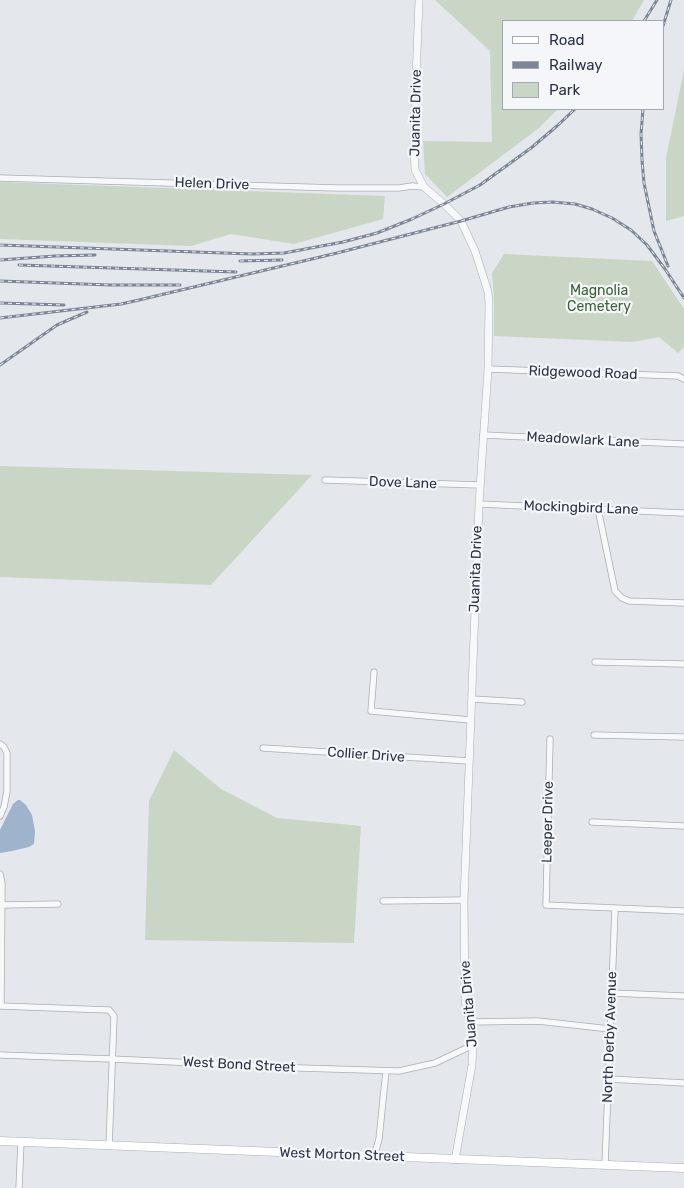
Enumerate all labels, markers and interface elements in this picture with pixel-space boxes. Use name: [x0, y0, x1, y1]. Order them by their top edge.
legend: [502, 20, 664, 110]
text: Road: [549, 31, 585, 49]
text: Railway: [549, 56, 603, 74]
street label: Juanita Drive: [407, 69, 425, 157]
text: Park: [549, 81, 580, 99]
street label: Helen Drive: [174, 174, 250, 194]
park label: Magnolia Cemetery: [567, 283, 631, 316]
street label: Ridgewood Road: [528, 363, 638, 383]
street label: Meadowlark Lane: [526, 429, 640, 451]
street label: Dove Lane: [369, 473, 437, 493]
street label: Mockingbird Lane: [523, 498, 639, 518]
street label: Juanita Drive: [466, 525, 486, 613]
street label: Collier Drive: [327, 744, 405, 766]
street label: Leeper Drive: [539, 781, 557, 863]
street label: Juanita Drive: [457, 960, 481, 1048]
street label: North Derby Avenue: [599, 971, 621, 1103]
street label: West Bond Street: [182, 1054, 296, 1076]
street label: West Morton Street: [279, 1144, 405, 1166]

